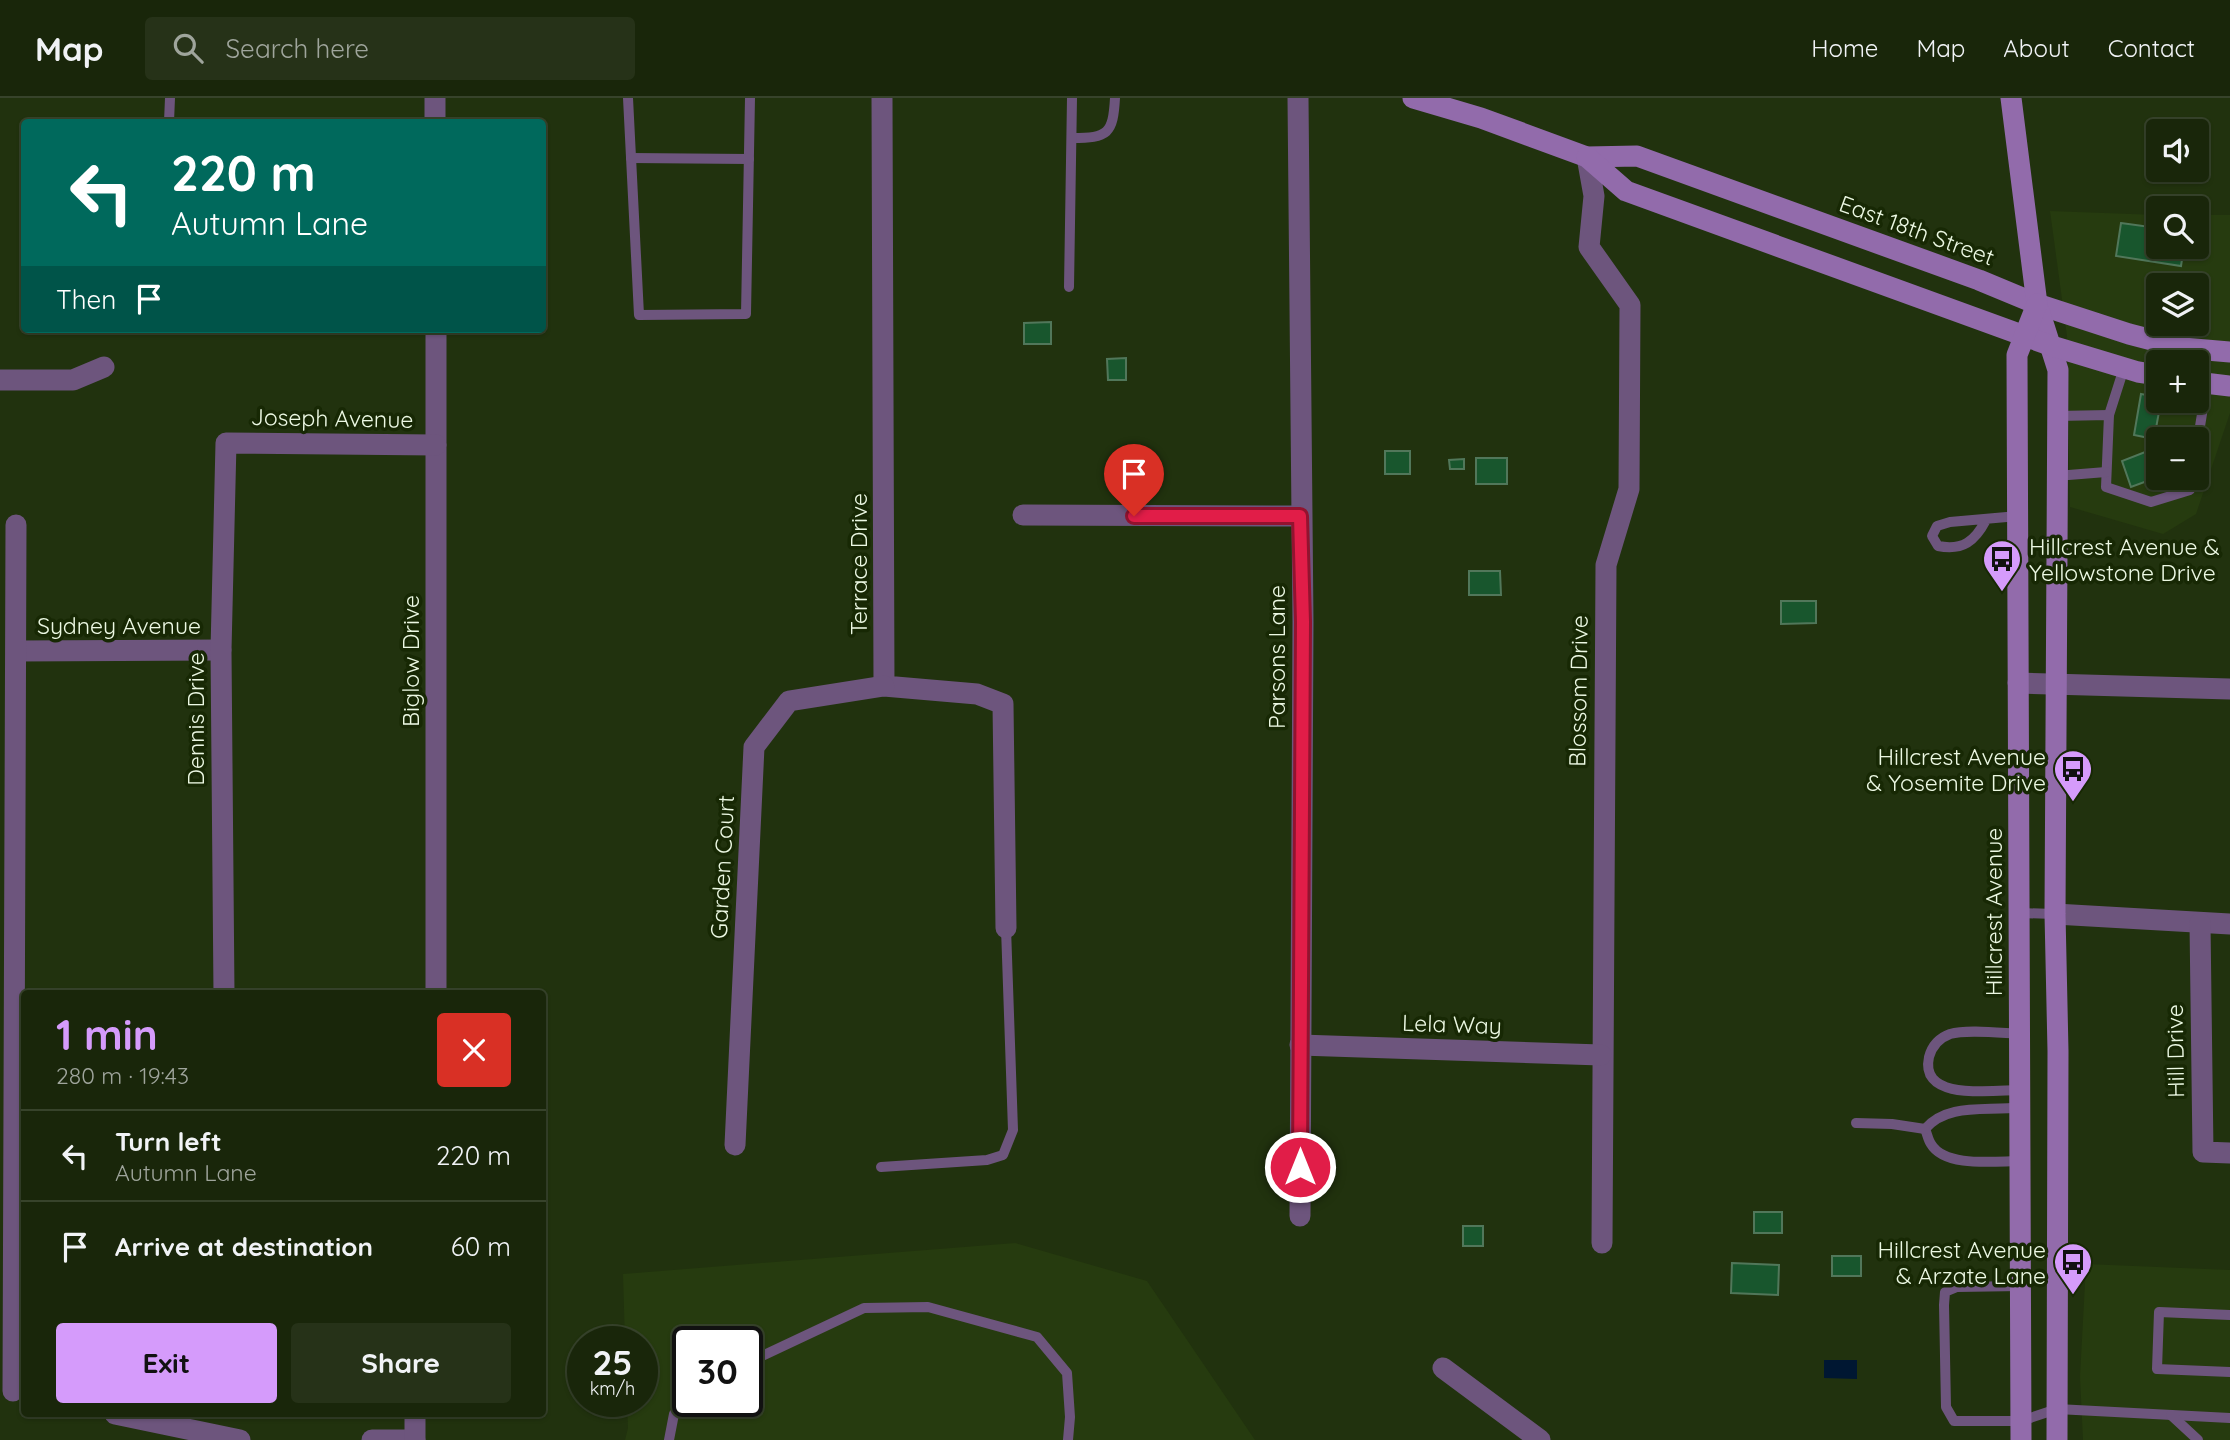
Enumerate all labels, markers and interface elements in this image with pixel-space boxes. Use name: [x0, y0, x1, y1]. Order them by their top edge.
search box: [145, 17, 635, 80]
text: Map: [35, 28, 103, 69]
icon: search: [169, 29, 207, 67]
text: Search here: [225, 32, 369, 65]
text: Home: [1811, 33, 1878, 63]
text: Map: [1916, 33, 1965, 63]
text: About: [2003, 33, 2070, 63]
text: Contact: [2108, 33, 2195, 63]
map controls: [2146, 119, 2209, 490]
button: sound: [2146, 119, 2209, 182]
text: 220 m: [171, 142, 316, 203]
icon: left: [56, 147, 147, 238]
street label: East 18th Street: [1836, 189, 1999, 272]
button: search: [2146, 196, 2209, 259]
text: Autumn Lane: [171, 203, 368, 243]
button: layers: [2146, 273, 2209, 336]
icon: arrive: [130, 280, 168, 318]
text: Then: [56, 283, 116, 316]
button: +: [2146, 350, 2209, 413]
street label: Joseph Avenue: [250, 402, 414, 434]
button: −: [2146, 427, 2209, 490]
pin: [1104, 444, 1164, 516]
icon: arrive: [1115, 455, 1153, 493]
street label: Terrace Drive: [844, 493, 873, 635]
place label: Hillcrest Avenue & Yellowstone Drive: [2029, 532, 2220, 587]
bus stop icon: Hillcrest Avenue & Yellowstone Drive: [1981, 538, 2023, 593]
street label: Parsons Lane: [1262, 585, 1291, 729]
street label: Biglow Drive: [396, 595, 425, 727]
street label: Sydney Avenue: [37, 611, 201, 640]
street label: Blossom Drive: [1562, 615, 1594, 767]
street label: Dennis Drive: [181, 652, 210, 786]
place label: Hillcrest Avenue & Yosemite Drive: [1866, 742, 2046, 797]
bus stop icon: Hillcrest Avenue & Yosemite Drive: [2052, 748, 2094, 803]
street label: Garden Court: [704, 794, 740, 940]
street label: Hillcrest Avenue: [1979, 828, 2008, 996]
street label: Hill Drive: [2160, 1004, 2190, 1098]
text: 1 min: [56, 1008, 158, 1061]
street label: Lela Way: [1402, 1008, 1502, 1040]
button: close: [437, 1013, 511, 1087]
text: 280 m · 19:43: [56, 1061, 189, 1090]
text: Turn left: [115, 1125, 222, 1158]
position arrow: [1263, 1130, 1337, 1204]
icon: left: [56, 1137, 94, 1175]
text: 220 m: [436, 1139, 511, 1172]
text: Autumn Lane: [115, 1158, 257, 1187]
icon: arrive: [56, 1228, 94, 1266]
text: Arrive at destination: [115, 1230, 373, 1263]
text: 60 m: [451, 1230, 511, 1263]
place label: Hillcrest Avenue & Arzate Lane: [1877, 1235, 2046, 1290]
bus stop icon: Hillcrest Avenue & Arzate Lane: [2052, 1241, 2094, 1296]
button: Exit: [56, 1323, 277, 1403]
button: Share: [291, 1323, 511, 1403]
speed limit sign: 30: [672, 1326, 763, 1417]
text: 25: [592, 1340, 633, 1384]
text: km/h: [590, 1377, 635, 1400]

